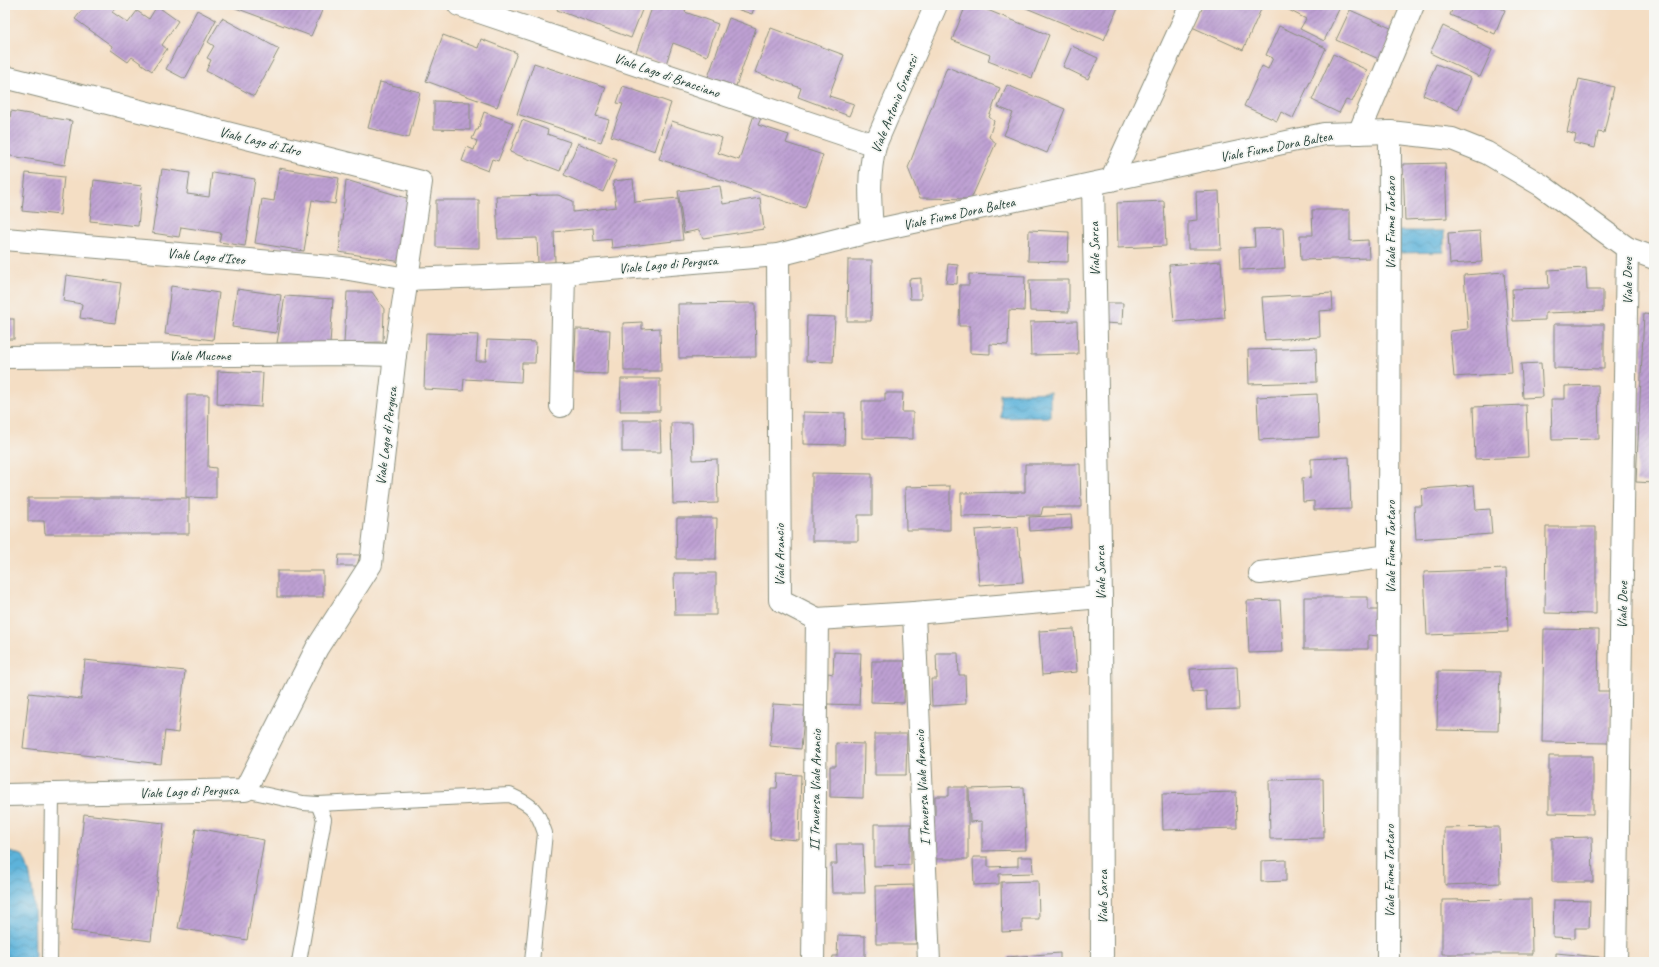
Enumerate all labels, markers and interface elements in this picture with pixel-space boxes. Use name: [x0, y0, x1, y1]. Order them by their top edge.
street label: Viale Lago di Bracciano: [612, 49, 723, 102]
street label: Viale Antonio Gramsci: [867, 51, 923, 155]
street label: Viale Lago di Idro: [217, 123, 303, 160]
street label: Viale Fiume Dora Baltea: [1219, 127, 1335, 166]
street label: Viale Fiume Tartaro: [1382, 175, 1399, 270]
street label: Viale Fiume Dora Baltea: [902, 193, 1018, 234]
street label: Viale Sarca: [1086, 220, 1103, 276]
street label: Viale Lago d'Iseo: [167, 245, 247, 269]
street label: Viale Lago di Pergusa: [618, 252, 719, 277]
street label: Viale Deve: [1619, 256, 1636, 305]
street label: Viale Mucone: [169, 347, 232, 364]
street label: Viale Lago di Pergusa: [372, 385, 401, 486]
street label: Viale Fiume Tartaro: [1382, 499, 1399, 594]
street label: Viale Arancio: [771, 523, 788, 586]
street label: Viale Sarca: [1092, 544, 1109, 600]
street label: Viale Deve: [1614, 580, 1631, 629]
street label: II Traversa Viale Arancio: [806, 728, 825, 851]
street label: I Traversa Viale Arancio: [911, 729, 934, 846]
street label: Viale Lago di Pergusa: [139, 781, 240, 802]
street label: Viale Fiume Tartaro: [1381, 823, 1398, 918]
street label: Viale Sarca: [1094, 869, 1111, 924]

